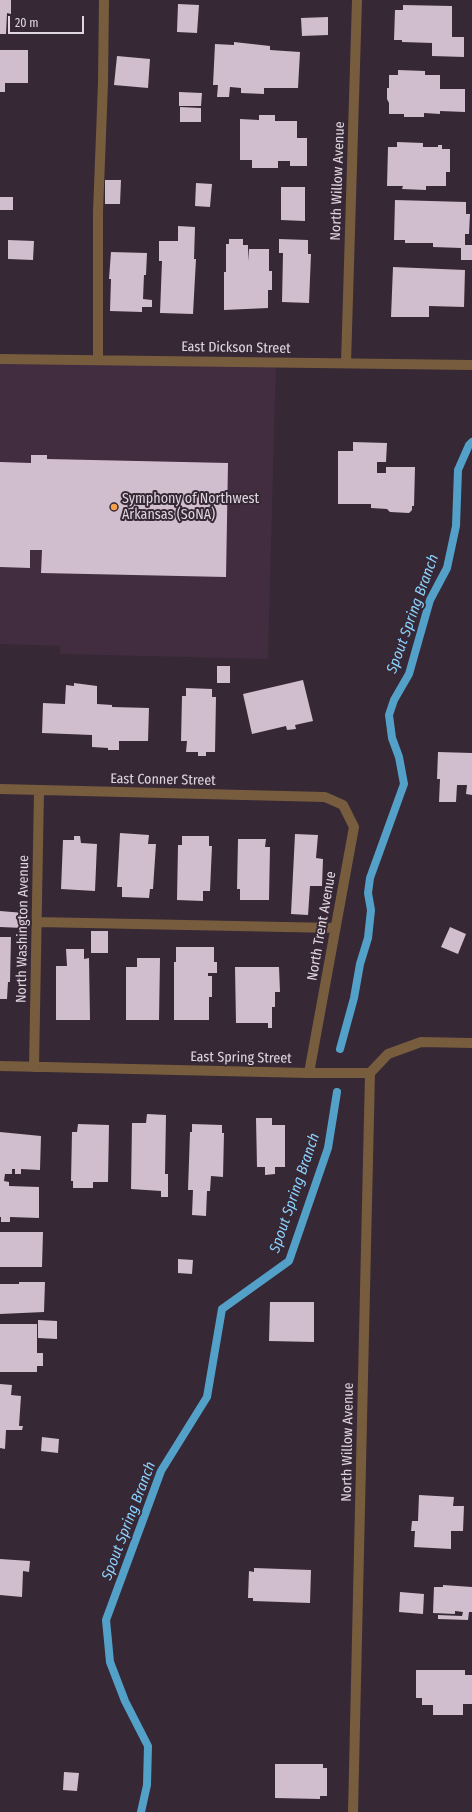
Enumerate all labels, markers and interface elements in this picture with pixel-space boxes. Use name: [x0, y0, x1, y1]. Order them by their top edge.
scale bar: [10, 8, 86, 34]
text: 20 m: [15, 16, 39, 30]
street label: North Willow Avenue: [328, 121, 348, 241]
street label: East Dickson Street: [181, 339, 291, 357]
place label: Symphony of Northwest Arkansas (SoNA): [122, 491, 259, 524]
marker: Symphony of Northwest Arkansas (SoNA): [109, 502, 119, 512]
water label: Spout Spring Branch: [383, 552, 443, 676]
street label: East Conner Street: [110, 771, 216, 789]
street label: North Washington Avenue: [13, 855, 33, 1003]
street label: North Trent Avenue: [304, 870, 340, 982]
street label: East Spring Street: [190, 1049, 292, 1067]
water label: Spout Spring Branch: [266, 1131, 324, 1255]
street label: North Willow Avenue: [339, 1382, 357, 1502]
water label: Spout Spring Branch: [98, 1459, 160, 1583]

